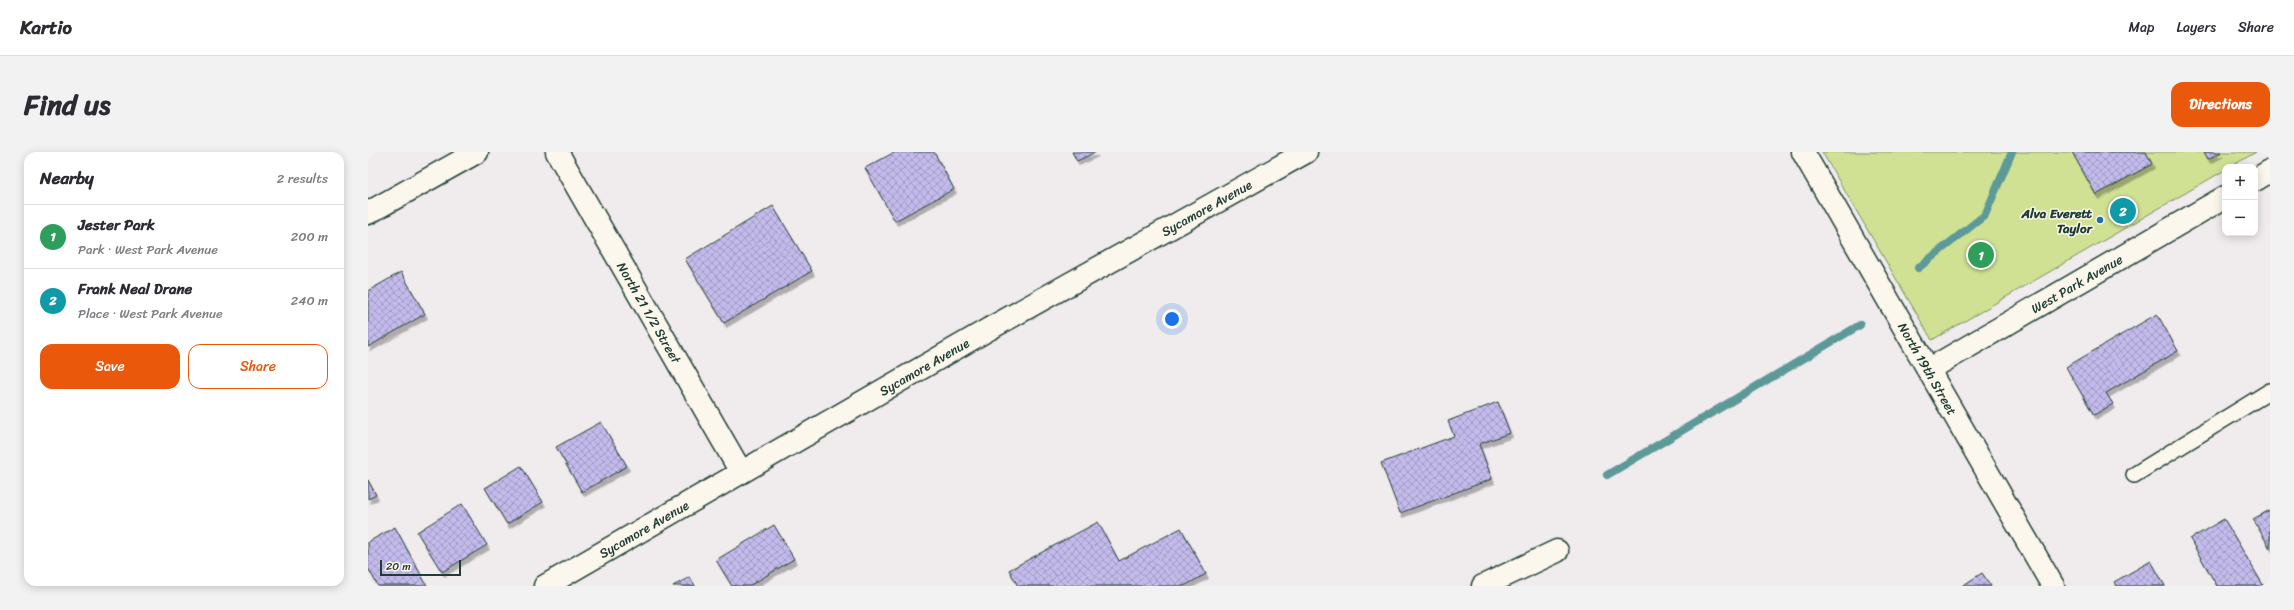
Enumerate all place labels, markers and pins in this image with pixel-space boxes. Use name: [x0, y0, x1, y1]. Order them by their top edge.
pin: 2: [2110, 196, 2136, 226]
place label: Alva Everett Taylor: [2021, 202, 2094, 240]
marker: Alva Everett Taylor: [2095, 215, 2105, 225]
pin: 1: [1968, 240, 1994, 270]

